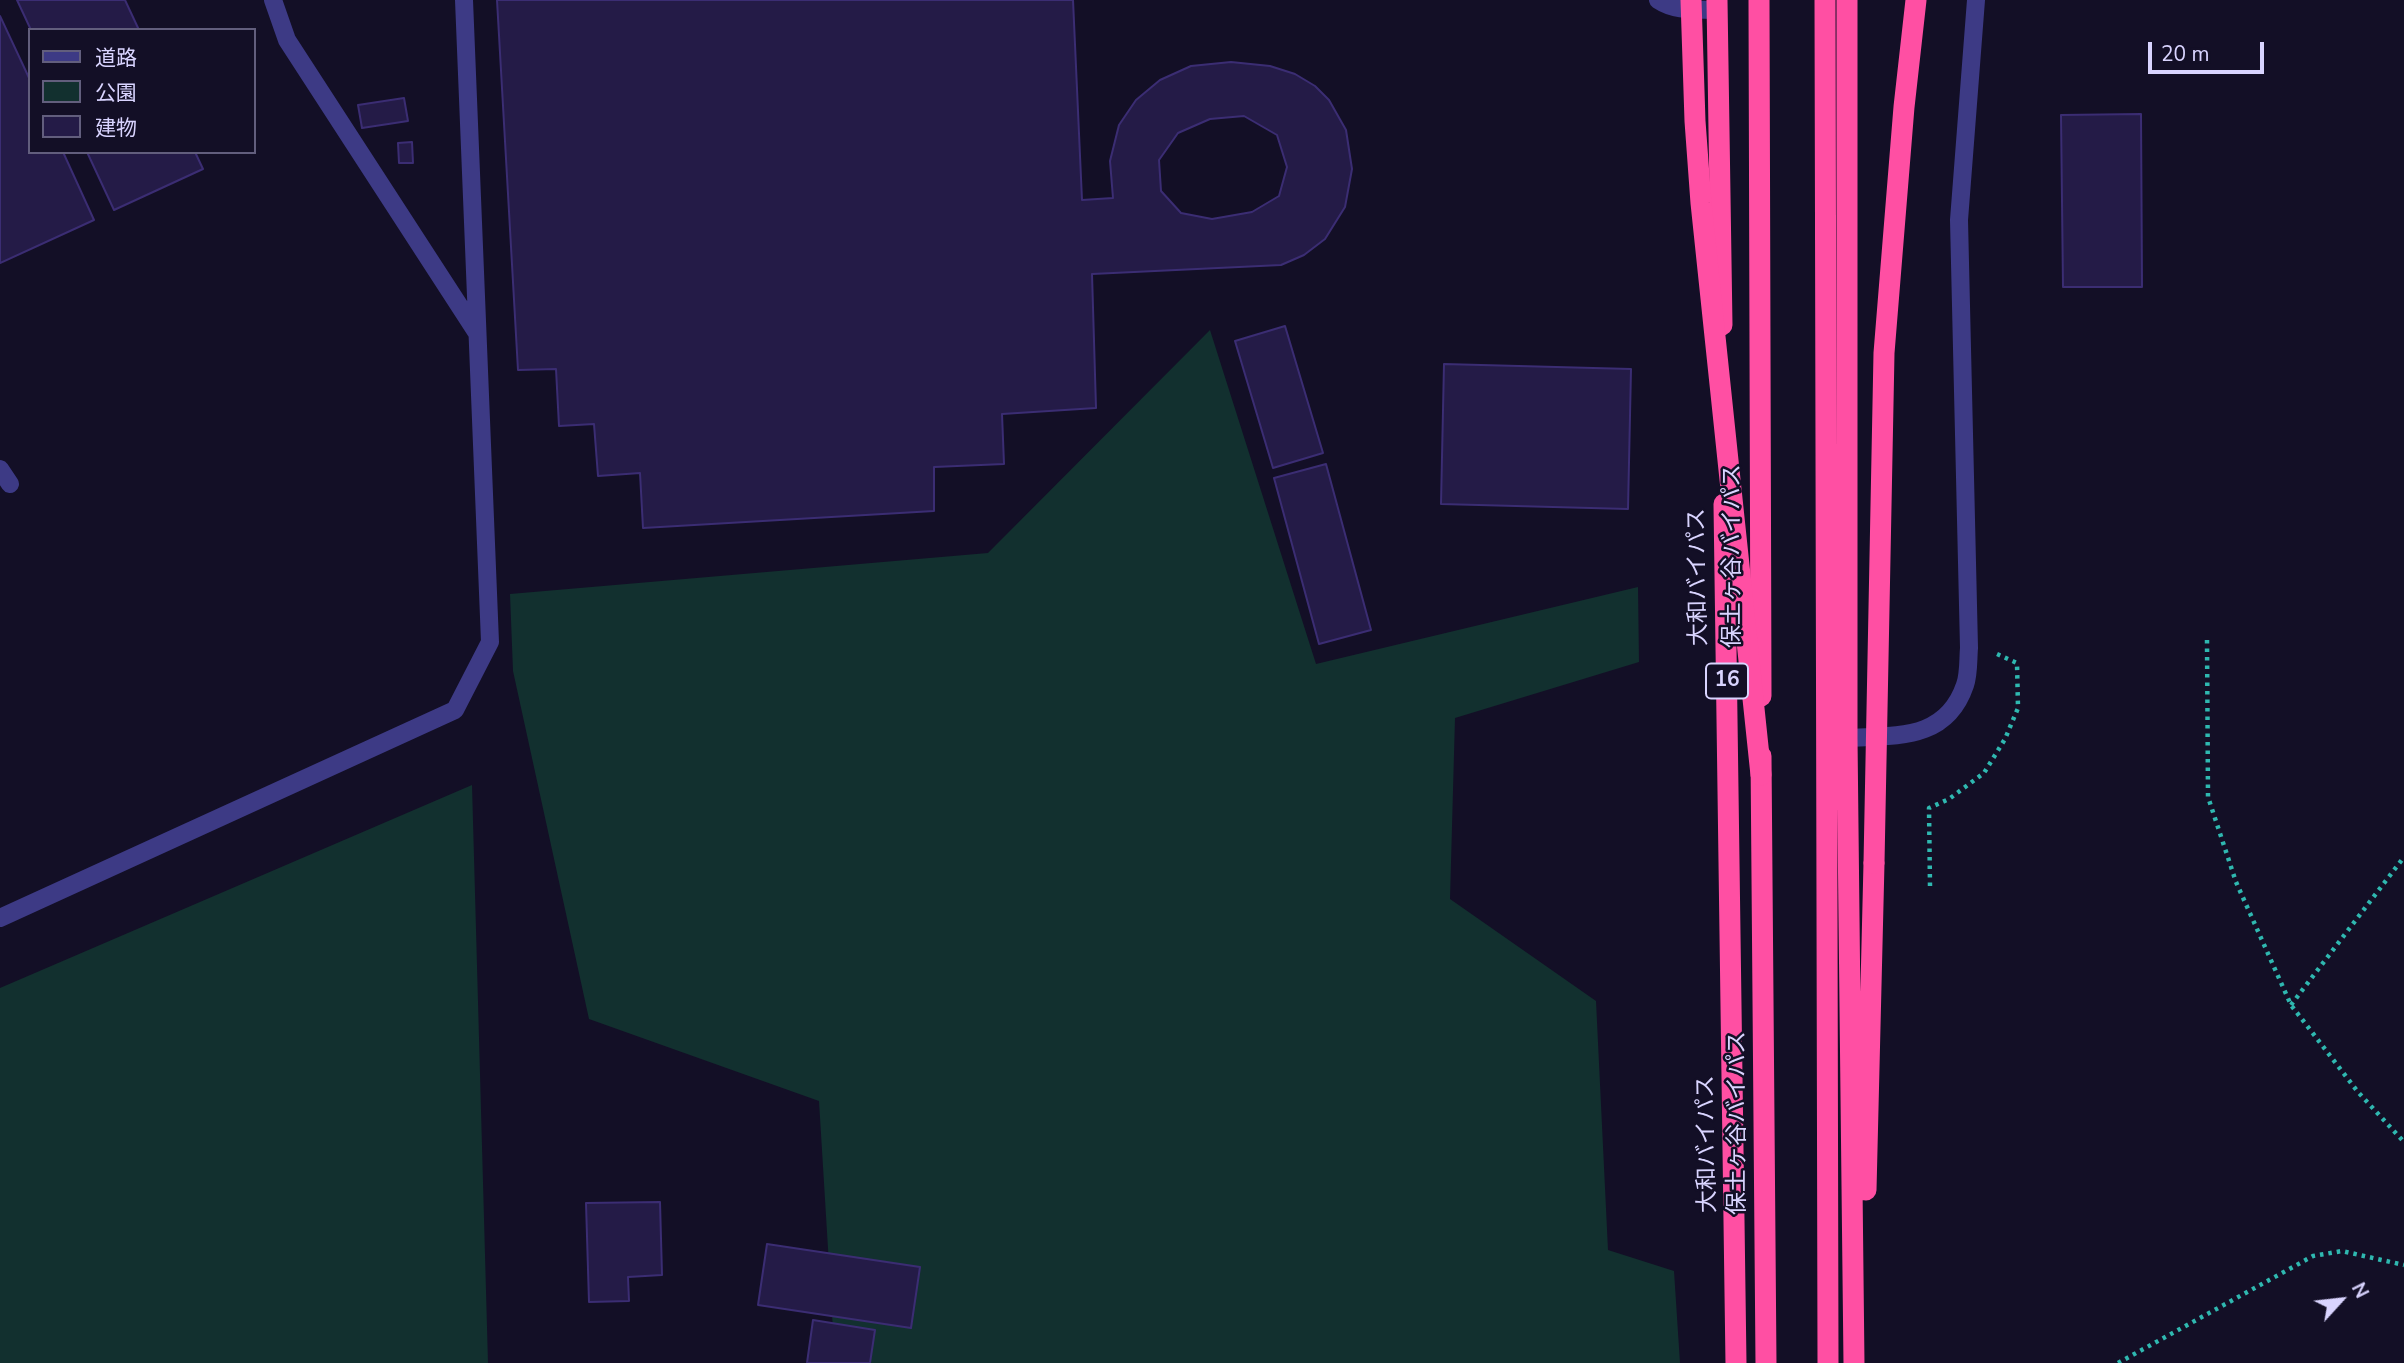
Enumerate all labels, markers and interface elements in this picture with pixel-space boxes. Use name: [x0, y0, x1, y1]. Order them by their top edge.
legend: [28, 28, 256, 154]
scale bar: [2152, 28, 2268, 72]
text: 20 m: [2161, 40, 2210, 68]
text: 道路: [95, 44, 137, 72]
text: 公園: [95, 79, 137, 107]
text: 建物: [95, 114, 137, 142]
street label: 保土ヶ谷バイパス: [1719, 464, 1747, 648]
street label: 大和バイパス: [1684, 508, 1714, 646]
road number: 16: [1706, 664, 1748, 698]
street label: 保土ヶ谷バイパス: [1724, 1031, 1752, 1215]
street label: 大和バイパス: [1693, 1075, 1723, 1213]
north arrow: [2306, 1265, 2376, 1335]
text: N: [2345, 1278, 2375, 1303]

